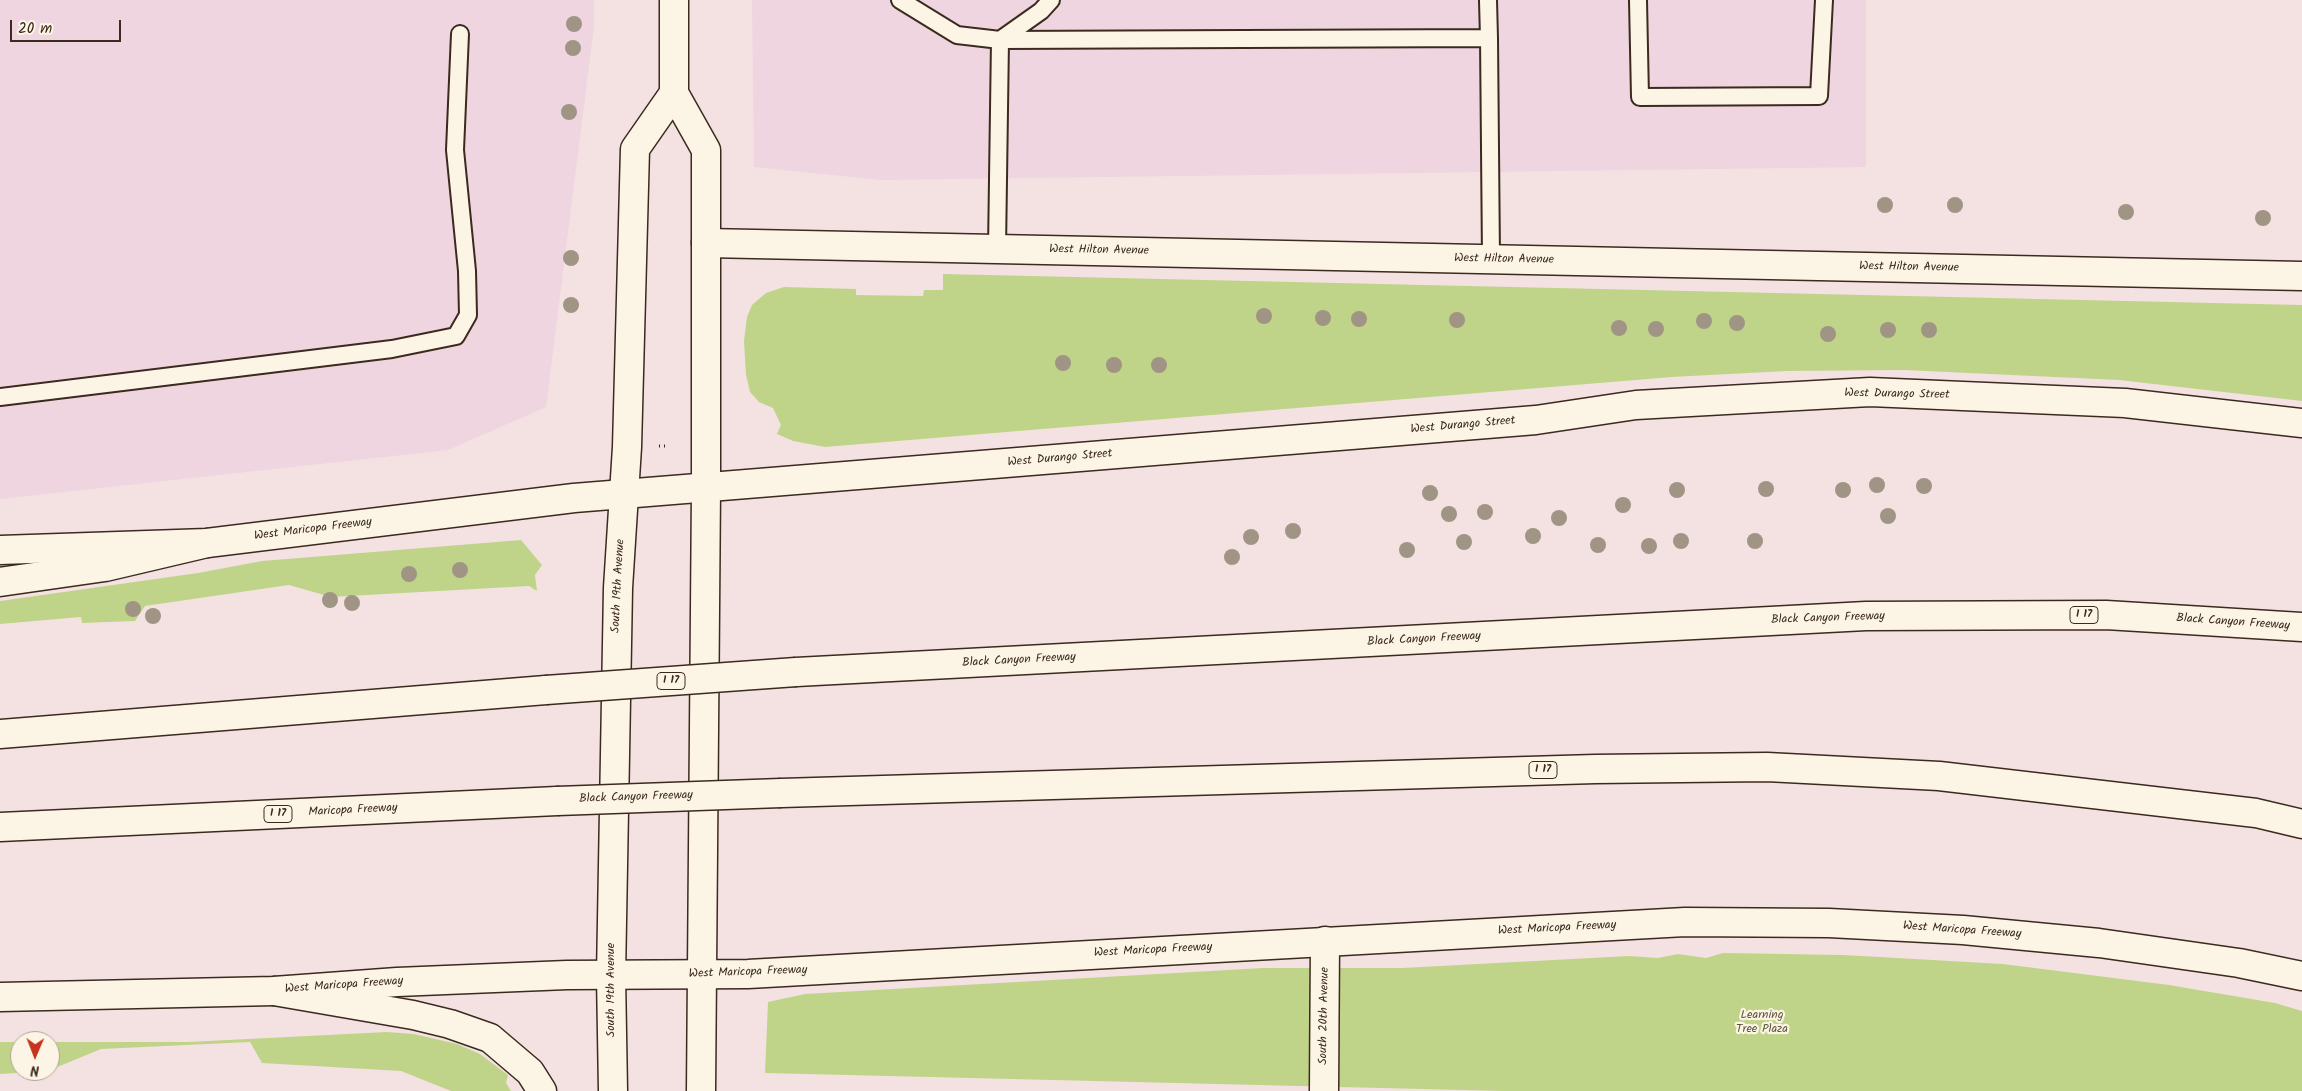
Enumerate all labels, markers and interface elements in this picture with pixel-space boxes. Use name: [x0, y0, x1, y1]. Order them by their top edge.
scale bar: [12, 10, 124, 42]
text: 20 m: [18, 17, 52, 41]
street label: West Hilton Avenue: [1049, 243, 1149, 259]
street label: West Hilton Avenue: [1454, 252, 1554, 268]
street label: West Hilton Avenue: [1859, 260, 1959, 276]
street label: West Durango Street: [1844, 387, 1950, 403]
street label: West Durango Street: [1410, 414, 1516, 438]
street label: West Durango Street: [1007, 447, 1113, 471]
street label: West Maricopa Freeway: [253, 516, 373, 544]
street label: South 19th Avenue: [609, 539, 629, 633]
road number: I 17: [2070, 606, 2098, 624]
street label: Black Canyon Freeway: [1771, 610, 1885, 628]
street label: Black Canyon Freeway: [2176, 612, 2290, 634]
street label: Black Canyon Freeway: [1367, 630, 1481, 650]
street label: Black Canyon Freeway: [962, 651, 1076, 671]
road number: I 17: [657, 672, 685, 689]
road number: I 17: [1529, 762, 1557, 778]
street label: Black Canyon Freeway: [579, 789, 693, 807]
street label: Maricopa Freeway: [308, 801, 398, 821]
road number: I 17: [264, 806, 292, 822]
street label: West Maricopa Freeway: [1497, 919, 1617, 939]
street label: West Maricopa Freeway: [1902, 920, 2022, 942]
street label: West Maricopa Freeway: [1093, 941, 1213, 961]
street label: South 19th Avenue: [605, 943, 619, 1037]
street label: West Maricopa Freeway: [688, 964, 808, 982]
street label: South 20th Avenue: [1317, 967, 1333, 1065]
street label: West Maricopa Freeway: [284, 975, 404, 997]
park label: Learning Tree Plaza: [1736, 1009, 1788, 1037]
north arrow: [10, 1031, 60, 1081]
text: N: [30, 1059, 39, 1081]

